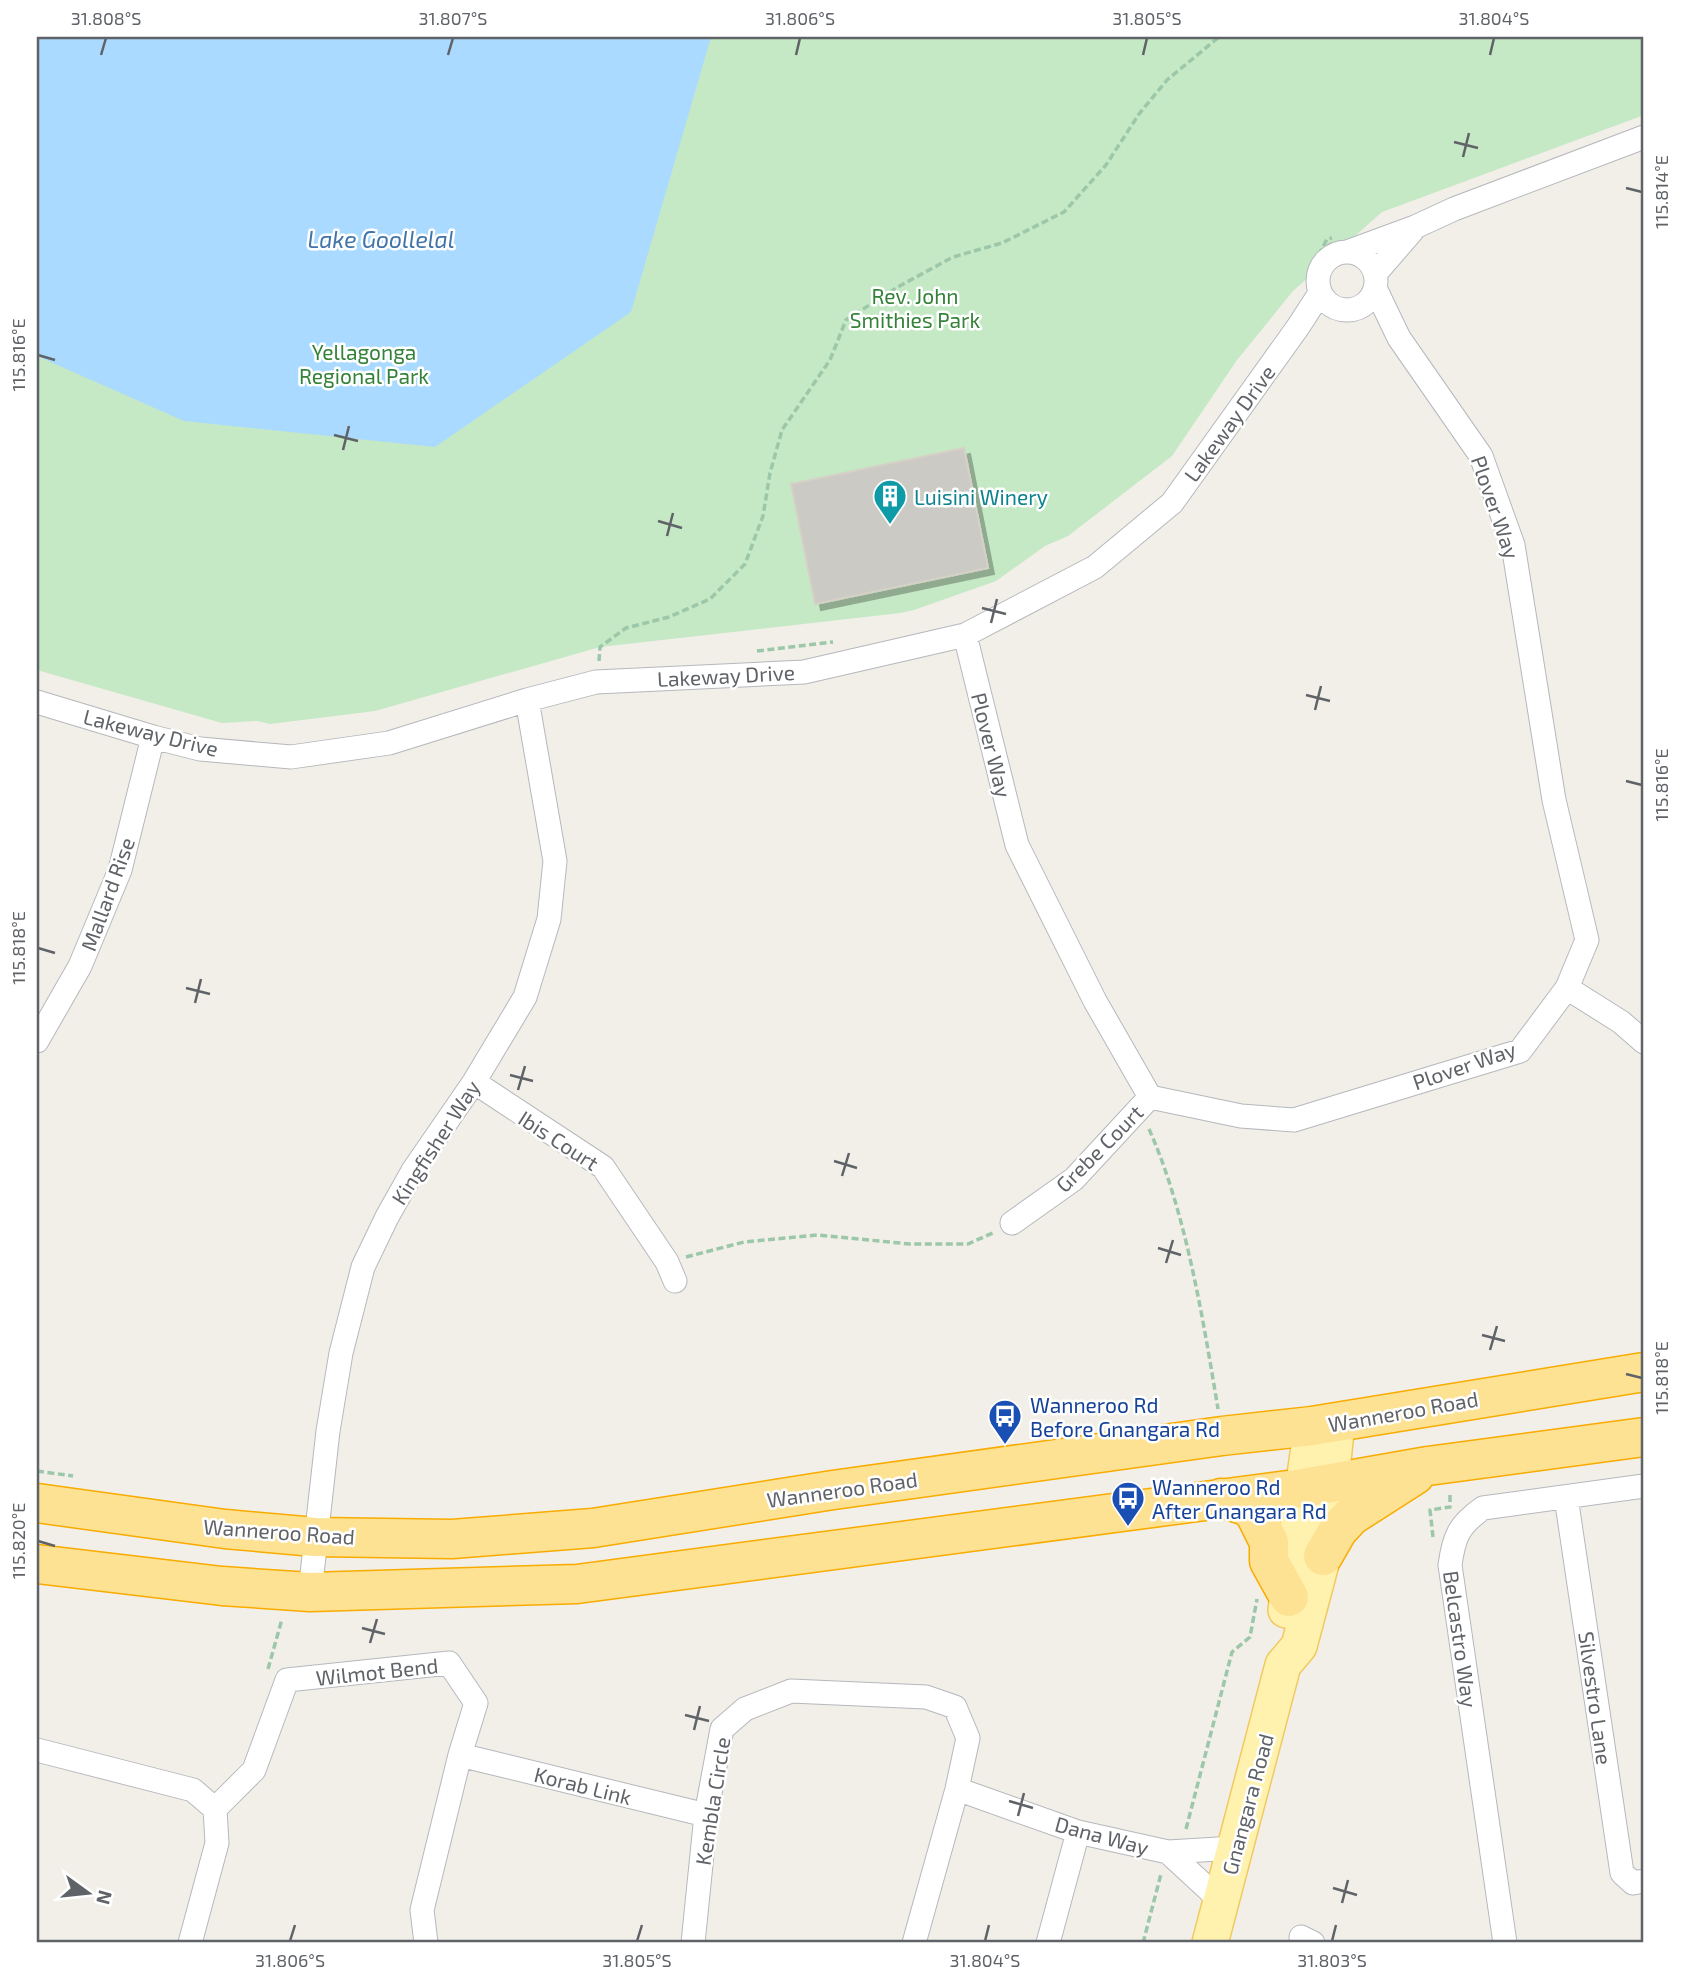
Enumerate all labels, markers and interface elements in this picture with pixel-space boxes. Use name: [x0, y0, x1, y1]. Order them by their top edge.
text: 31.808°S: [71, 7, 141, 29]
text: 31.807°S: [419, 7, 487, 29]
text: 31.806°S: [765, 7, 835, 29]
text: 31.805°S: [1112, 7, 1182, 29]
text: 31.804°S: [1459, 7, 1529, 29]
text: 115.814°E: [1650, 155, 1672, 229]
water label: Lake Goollelal: [308, 225, 454, 253]
park label: Rev. John Smithies Park: [850, 283, 980, 332]
text: 115.816°E: [7, 318, 29, 392]
park label: Yellagonga Regional Park: [299, 339, 429, 388]
street label: Lakeway Drive: [1178, 360, 1280, 486]
street label: Plover Way: [1467, 452, 1525, 562]
building icon: Luisini Winery: [871, 477, 909, 526]
place label: Luisini Winery: [914, 484, 1048, 509]
street label: Lakeway Drive: [656, 659, 796, 691]
street label: Plover Way: [967, 690, 1017, 800]
street label: Lakeway Drive: [81, 703, 221, 761]
text: 115.816°E: [1650, 748, 1672, 822]
street label: Mallard Rise: [75, 834, 139, 954]
text: 115.818°E: [7, 911, 29, 985]
street label: Plover Way: [1409, 1036, 1519, 1094]
street label: Kingfisher Way: [386, 1075, 484, 1209]
street label: Grebe Court: [1050, 1099, 1148, 1197]
street label: Ibis Court: [514, 1105, 604, 1175]
text: 115.818°E: [1650, 1341, 1672, 1415]
street label: Wanneroo Road: [1326, 1385, 1480, 1437]
place label: Wanneroo Rd Before Gnangara Rd: [1030, 1392, 1220, 1441]
bus stop icon: Wanneroo Rd Before Gnangara Rd: [986, 1397, 1024, 1446]
street label: Wanneroo Road: [765, 1466, 919, 1512]
place label: Wanneroo Rd After Gnangara Rd: [1152, 1474, 1327, 1523]
bus stop icon: Wanneroo Rd After Gnangara Rd: [1109, 1479, 1147, 1528]
text: 115.820°E: [7, 1503, 29, 1579]
street label: Wanneroo Road: [202, 1513, 356, 1549]
street label: Belcastro Way: [1439, 1569, 1483, 1709]
street label: Silvestro Lane: [1574, 1630, 1618, 1766]
street label: Wilmot Bend: [315, 1652, 439, 1690]
street label: Gnangara Road: [1216, 1731, 1278, 1877]
street label: Kembla Circle: [690, 1735, 734, 1867]
street label: Korab Link: [532, 1761, 635, 1809]
street label: Dana Way: [1052, 1811, 1152, 1859]
north arrow: [52, 1857, 122, 1927]
text: N: [92, 1888, 118, 1907]
text: 31.806°S: [255, 1949, 325, 1971]
text: 31.805°S: [602, 1949, 672, 1971]
text: 31.804°S: [950, 1949, 1020, 1971]
text: 31.803°S: [1297, 1949, 1367, 1971]

